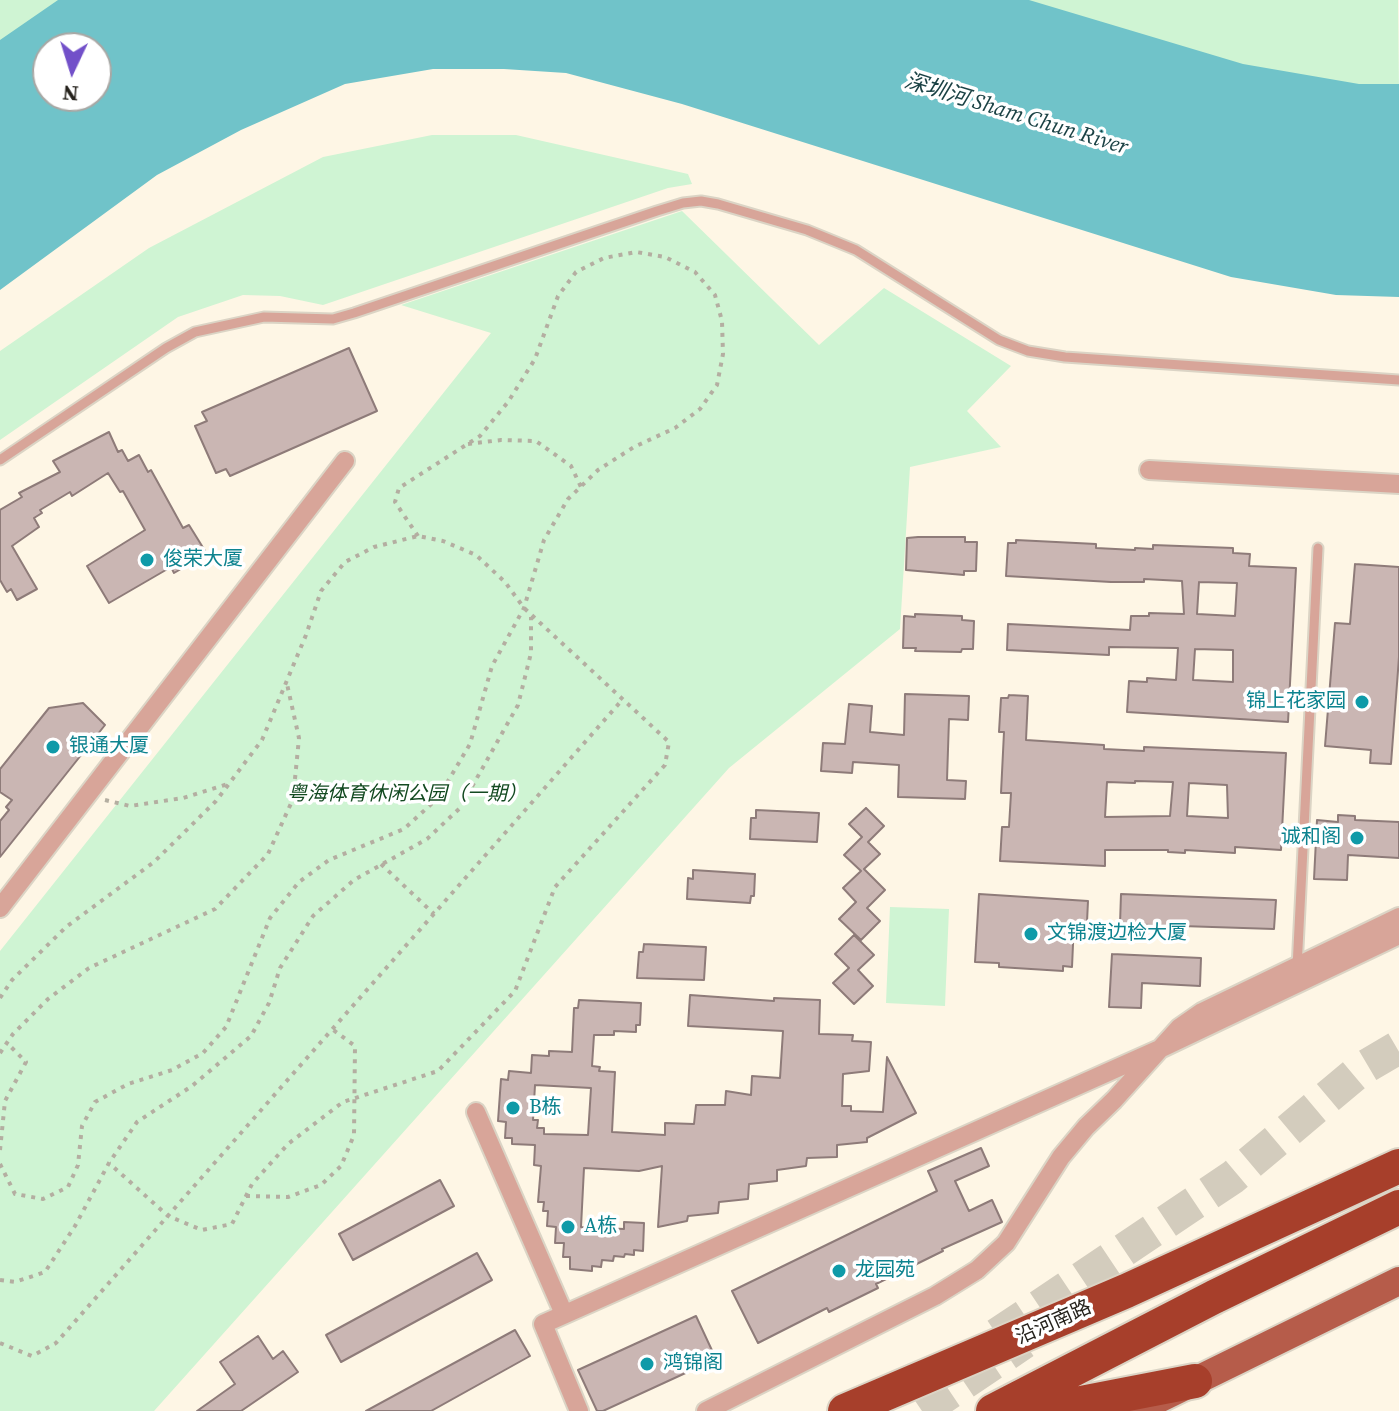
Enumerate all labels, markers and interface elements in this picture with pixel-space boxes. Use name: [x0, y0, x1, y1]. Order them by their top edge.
north arrow: [32, 32, 112, 112]
water label: 深圳河 Sham Chun River: [901, 68, 1131, 162]
text: N: [61, 78, 80, 109]
place label: 俊荣大厦: [163, 548, 243, 572]
marker: 俊荣大厦: [138, 551, 156, 569]
place label: 锦上花家园: [1246, 690, 1346, 714]
marker: 锦上花家园: [1353, 693, 1371, 711]
place label: 银通大厦: [69, 735, 149, 759]
marker: 银通大厦: [44, 738, 62, 756]
park label: 粤海体育休闲公园（一期）: [287, 783, 527, 807]
place label: 诚和阁: [1281, 826, 1341, 850]
marker: 诚和阁: [1348, 829, 1366, 847]
place label: 文锦渡边检大厦: [1047, 922, 1187, 946]
marker: 文锦渡边检大厦: [1022, 925, 1040, 943]
place label: B栋: [529, 1096, 562, 1120]
marker: B栋: [504, 1099, 522, 1117]
place label: A栋: [584, 1215, 617, 1239]
marker: A栋: [559, 1218, 577, 1236]
place label: 龙园苑: [855, 1259, 915, 1283]
marker: 龙园苑: [830, 1262, 848, 1280]
street label: 沿河南路: [1013, 1296, 1095, 1350]
place label: 鸿锦阁: [663, 1352, 723, 1376]
marker: 鸿锦阁: [638, 1355, 656, 1373]

